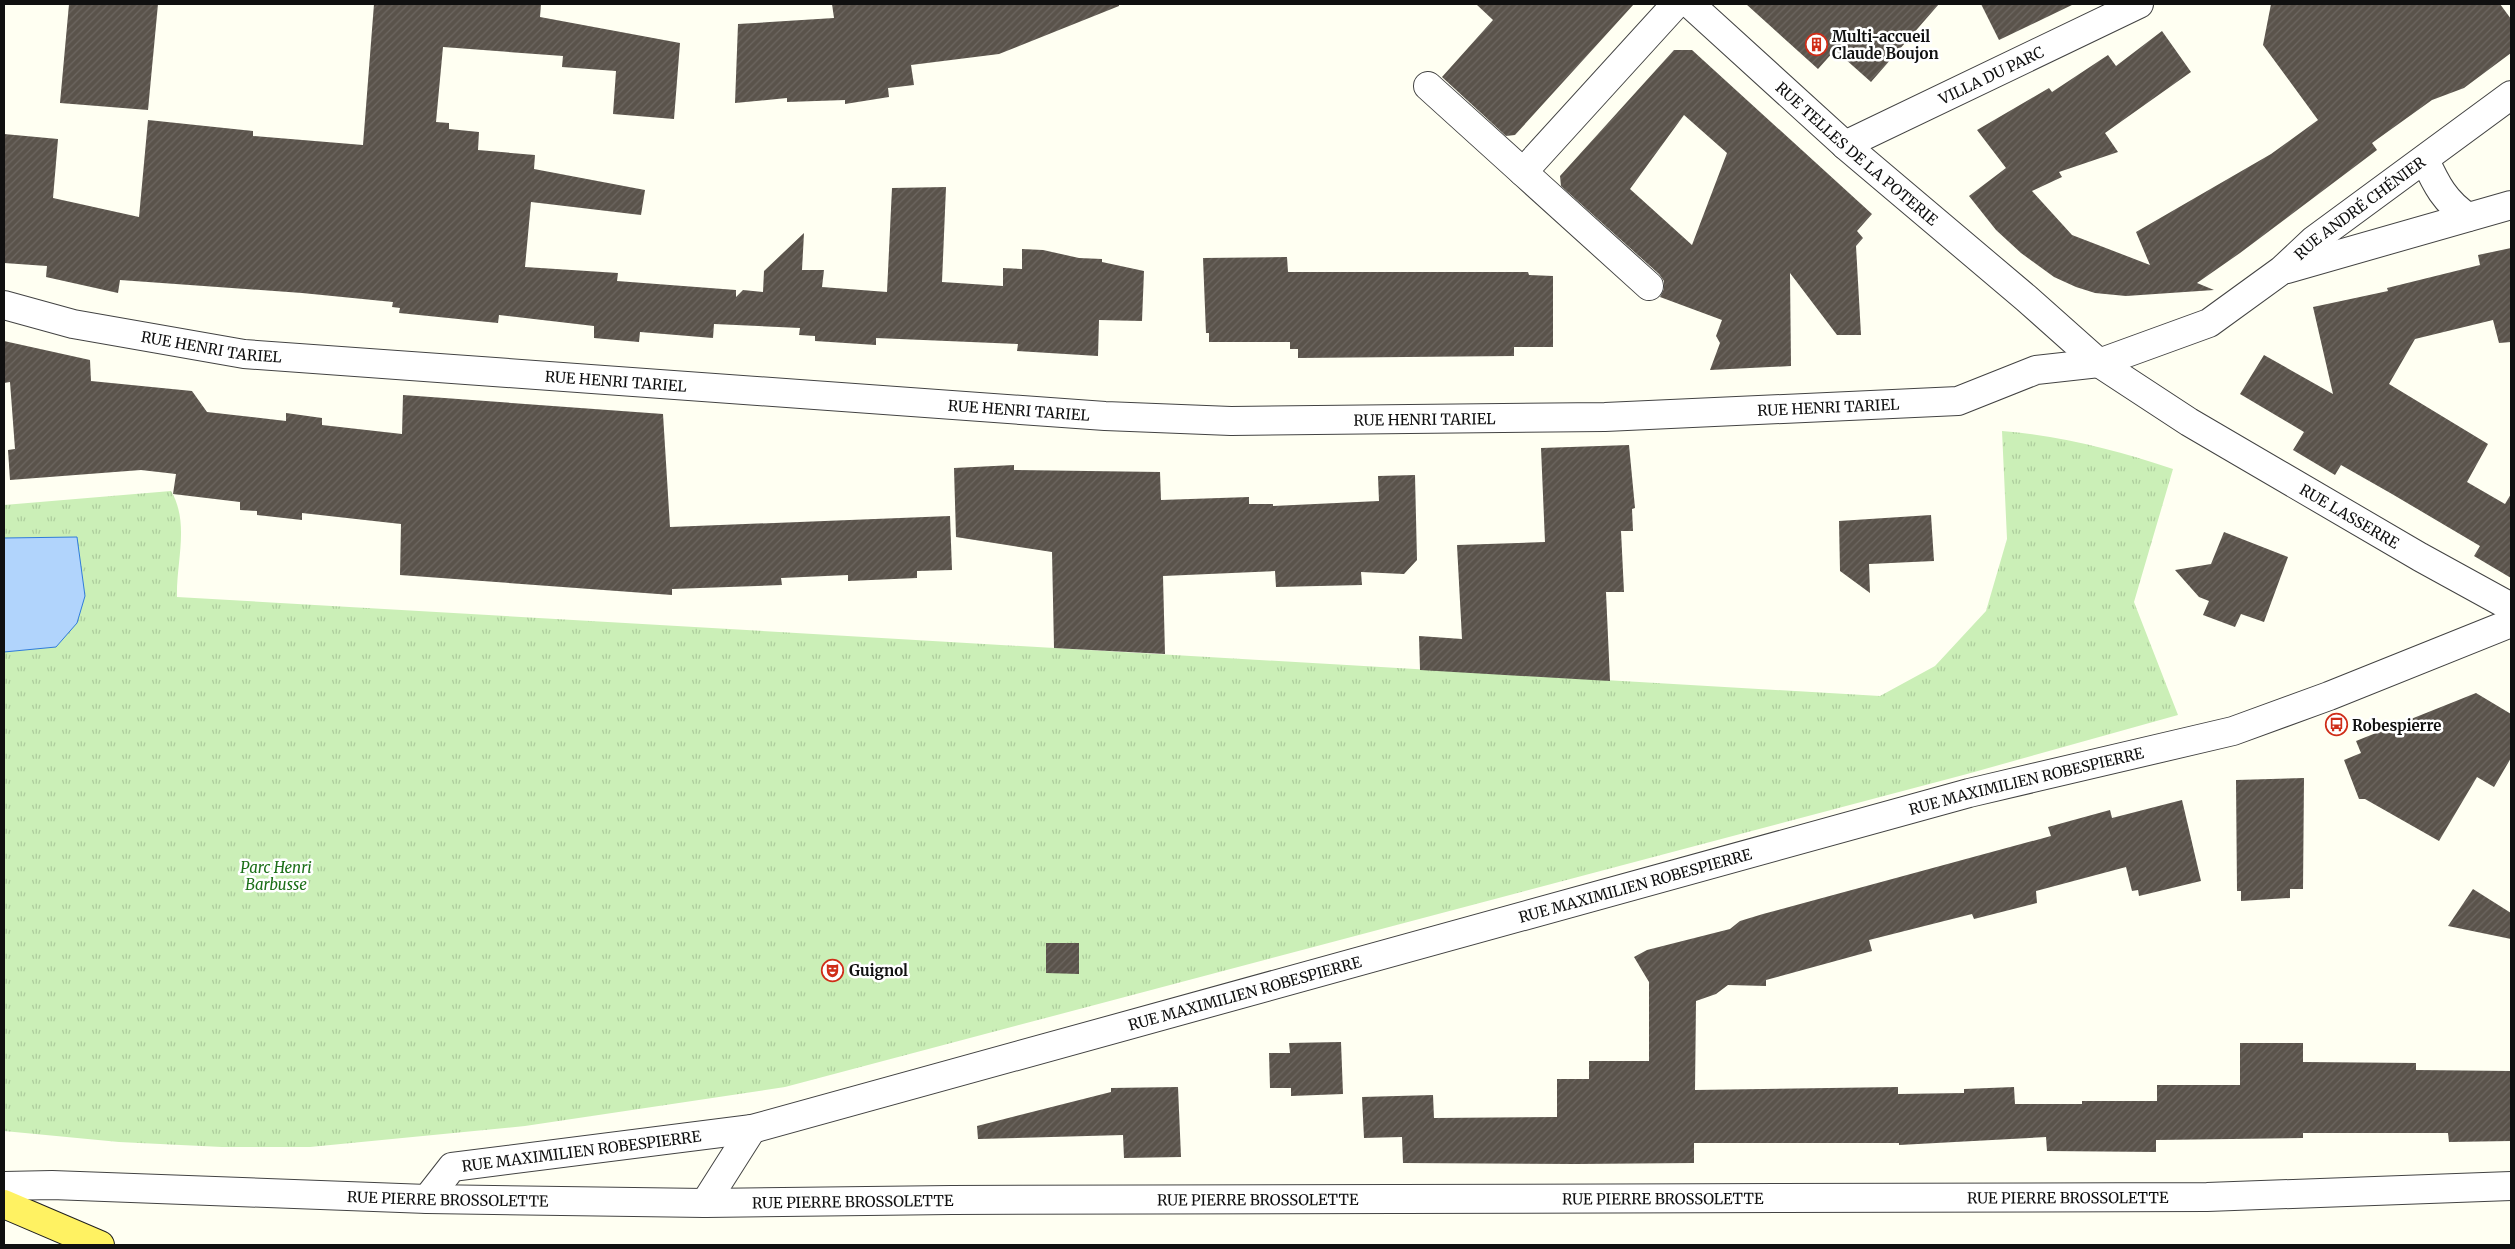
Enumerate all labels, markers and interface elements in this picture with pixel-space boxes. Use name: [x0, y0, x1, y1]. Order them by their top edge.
place label: Multi-accueil Claude Boujon: [1832, 27, 1939, 63]
building icon: Multi-accueil Claude Boujon: [1804, 33, 1828, 57]
street label: VILLA DU PARC: [1935, 42, 2047, 109]
street label: RUE TELLES DE LA POTERIE: [1772, 77, 1942, 229]
street label: RUE ANDRÉ CHÉNIER: [2290, 152, 2429, 264]
street label: RUE HENRI TARIEL: [140, 327, 283, 366]
street label: RUE HENRI TARIEL: [544, 366, 688, 395]
street label: RUE HENRI TARIEL: [1757, 394, 1900, 420]
street label: RUE HENRI TARIEL: [947, 395, 1091, 424]
street label: RUE HENRI TARIEL: [1353, 409, 1496, 429]
street label: RUE LASSERRE: [2297, 479, 2403, 553]
bus stop icon: Robespierre: [2324, 713, 2348, 737]
place label: Robespierre: [2352, 716, 2441, 735]
street label: RUE MAXIMILIEN ROBESPIERRE: [1907, 743, 2146, 819]
street label: RUE MAXIMILIEN ROBESPIERRE: [1516, 844, 1754, 926]
park label: Parc Henri Barbusse: [240, 858, 312, 894]
street label: RUE MAXIMILIEN ROBESPIERRE: [1126, 952, 1364, 1034]
theatre icon: Guignol: [821, 958, 845, 982]
place label: Guignol: [849, 961, 908, 980]
street label: RUE MAXIMILIEN ROBESPIERRE: [461, 1126, 703, 1175]
street label: RUE PIERRE BROSSOLETTE: [347, 1187, 549, 1210]
street label: RUE PIERRE BROSSOLETTE: [1967, 1188, 2169, 1207]
street label: RUE PIERRE BROSSOLETTE: [1562, 1189, 1764, 1208]
street label: RUE PIERRE BROSSOLETTE: [752, 1190, 954, 1212]
street label: RUE PIERRE BROSSOLETTE: [1157, 1190, 1359, 1209]

